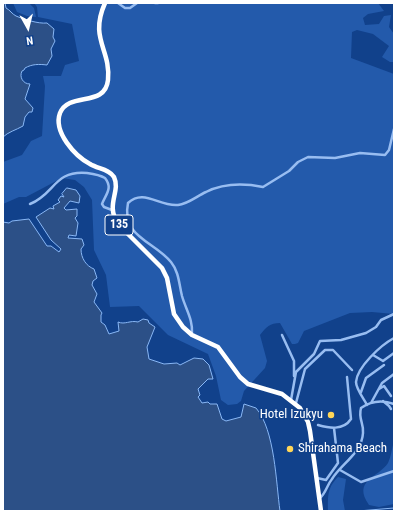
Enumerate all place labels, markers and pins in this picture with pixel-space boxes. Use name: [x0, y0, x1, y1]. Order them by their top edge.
place label: Hotel Izukyu: [260, 407, 323, 423]
marker: Hotel Izukyu: [326, 410, 336, 420]
place label: Shirahama Beach: [298, 441, 387, 457]
marker: Shirahama Beach: [285, 444, 295, 454]

